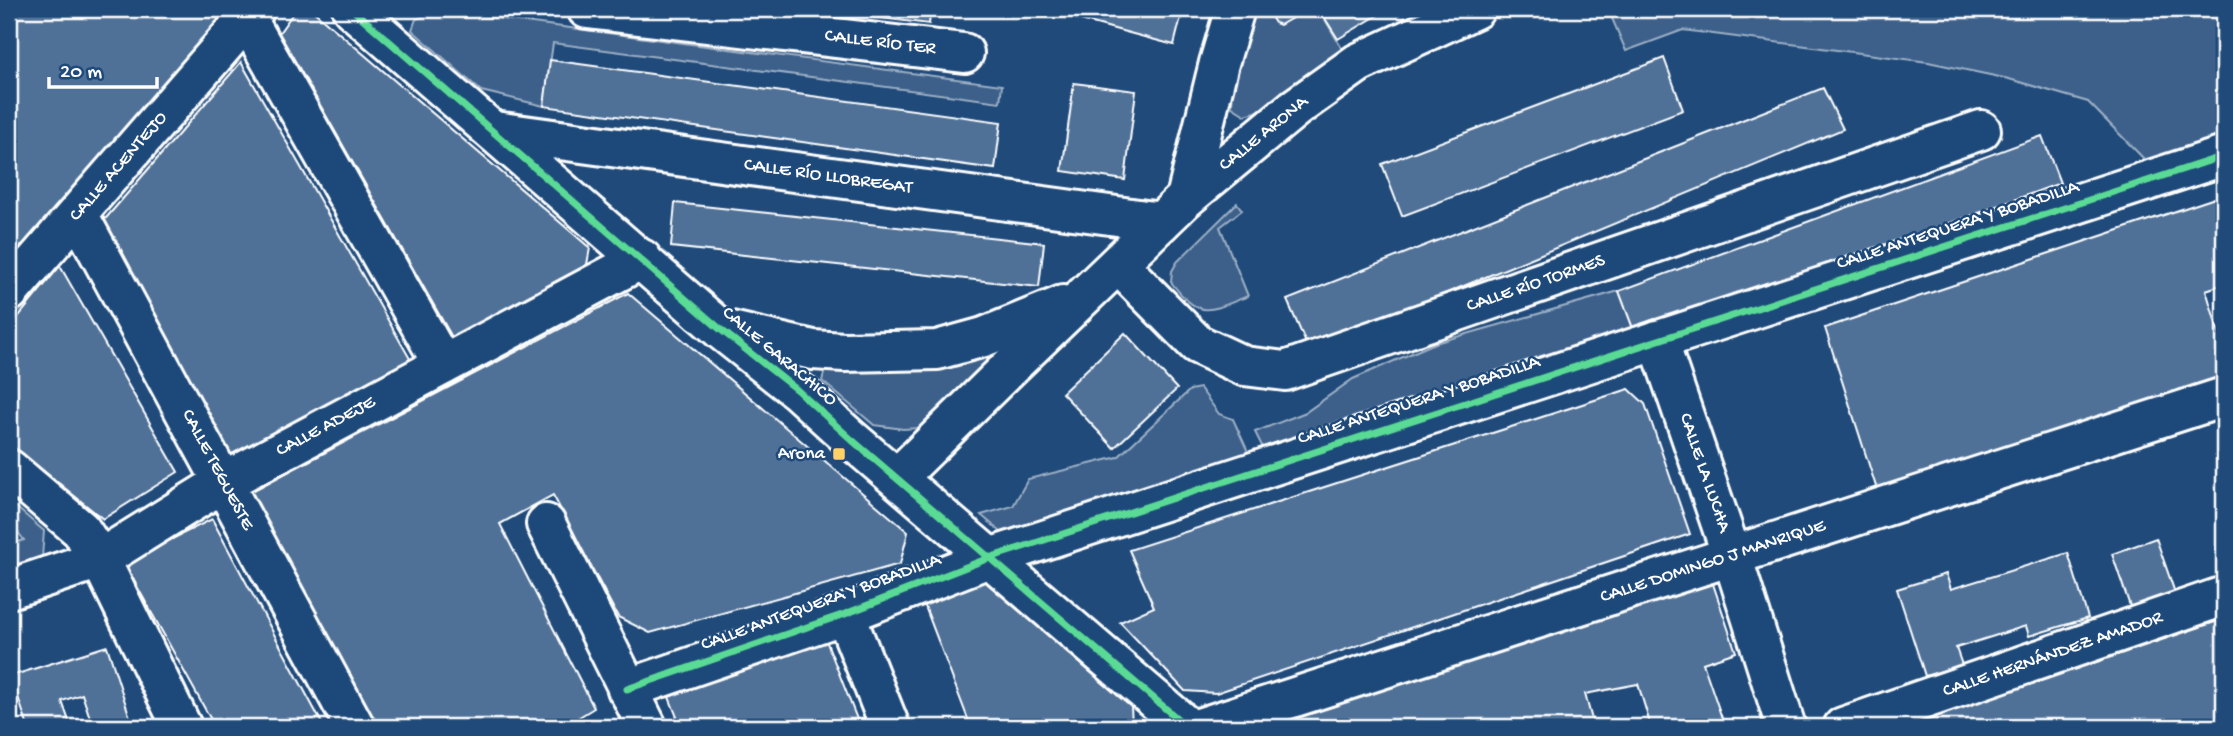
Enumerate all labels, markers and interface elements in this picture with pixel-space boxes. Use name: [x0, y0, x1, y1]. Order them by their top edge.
street label: CALLE RÍO TER: [823, 25, 938, 61]
scale bar: [49, 46, 158, 90]
text: 20 m: [60, 61, 102, 86]
street label: CALLE ARONA: [1215, 90, 1315, 177]
street label: CALLE ACENTEJO: [65, 107, 173, 227]
street label: CALLE RÍO LLOBREGAT: [742, 154, 914, 200]
street label: CALLE ANTEQUERA Y BOBADILLA: [1834, 175, 2084, 276]
street label: CALLE RÍO TORMES: [1464, 250, 1608, 318]
street label: CALLE GARACHICO: [717, 302, 842, 412]
street label: CALLE ANTEQUERA Y BOBADILLA: [1295, 350, 1545, 451]
street label: CALLE ADEJE: [272, 391, 381, 463]
street label: CALLE TEGUESTE: [175, 406, 259, 535]
street label: CALLE LA LUCHA: [1673, 410, 1736, 537]
place label: Arona: [778, 443, 826, 466]
marker: Arona: [831, 446, 847, 462]
street label: CALLE DOMINGO J MANRIQUE: [1598, 514, 1829, 609]
street label: CALLE ANTEQUERA Y BOBADILLA: [698, 548, 946, 657]
street label: CALLE HERNÁNDEZ AMADOR: [1940, 606, 2167, 703]

